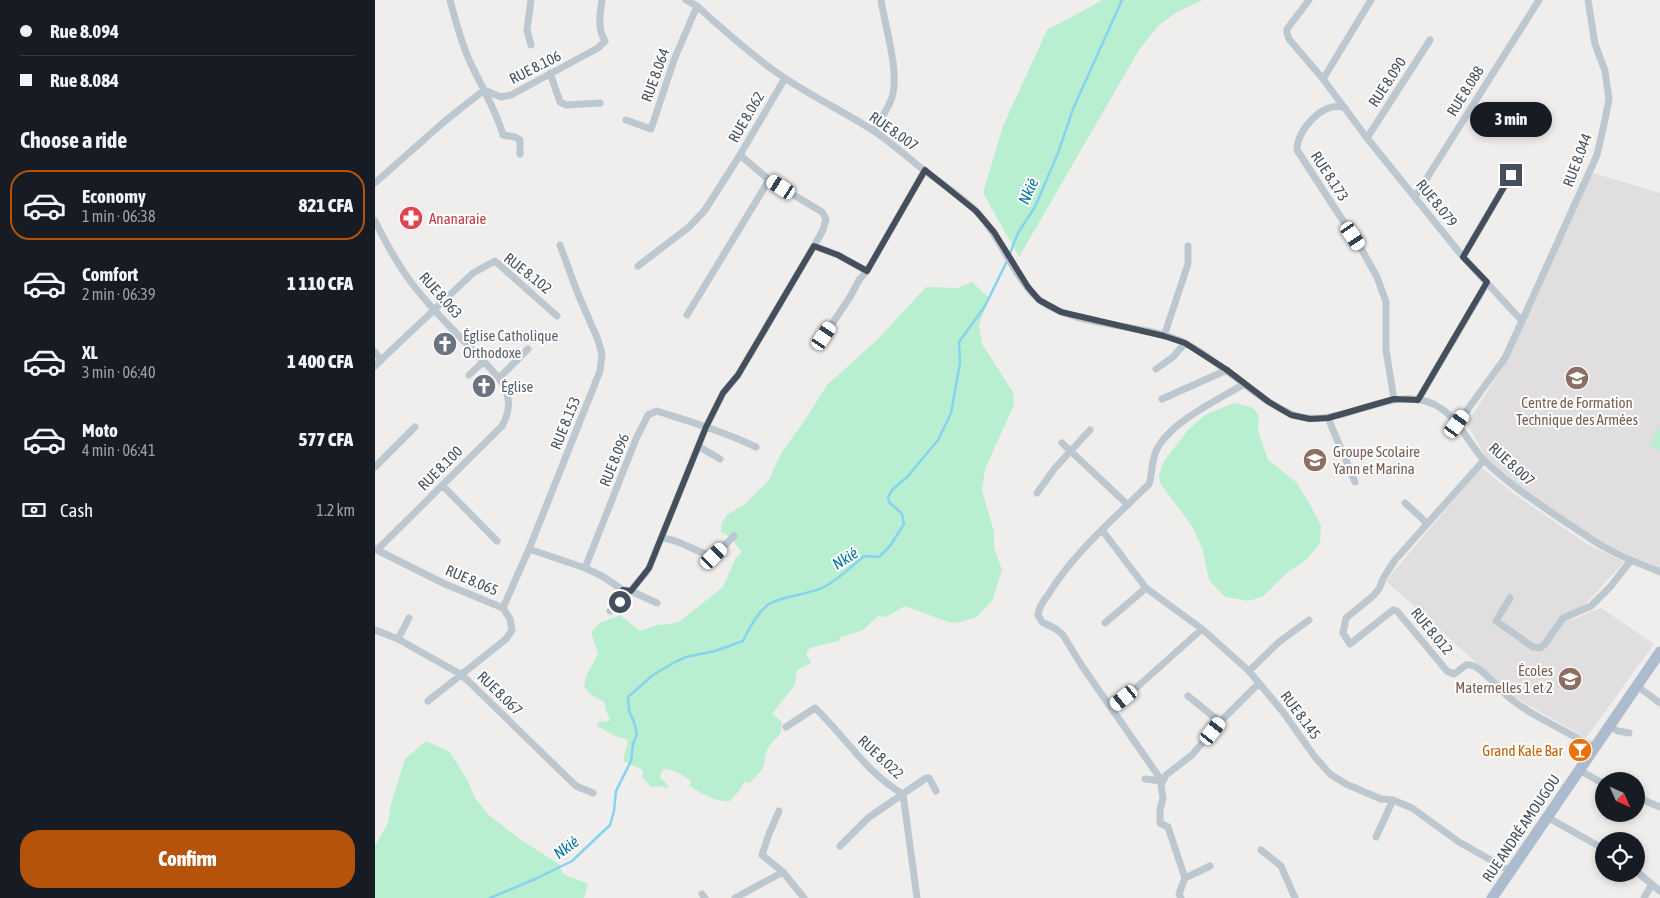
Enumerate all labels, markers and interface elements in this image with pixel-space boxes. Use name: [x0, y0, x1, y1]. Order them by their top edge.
text: Rue 8.094: [50, 20, 119, 42]
street label: RUE 8.064: [637, 46, 673, 104]
street label: RUE 8.106: [506, 47, 564, 87]
street label: RUE 8.090: [1365, 54, 1409, 110]
street label: RUE 8.088: [1443, 63, 1487, 119]
text: Rue 8.084: [50, 69, 119, 91]
street label: RUE 8.062: [725, 89, 767, 145]
callout: 3 min: [1470, 102, 1552, 138]
street label: RUE 8.007: [866, 108, 922, 154]
text: 3 min: [1495, 110, 1527, 128]
text: Choose a ride: [20, 127, 127, 153]
street label: RUE 8.044: [1559, 131, 1595, 189]
street label: RUE 8.173: [1308, 148, 1352, 204]
route end: [1500, 164, 1522, 186]
car: [764, 173, 797, 201]
water label: Nkié: [1014, 175, 1042, 207]
street label: RUE 8.079: [1413, 176, 1461, 230]
icon: car: [22, 183, 67, 228]
text: Economy: [82, 185, 146, 207]
text: 821 CFA: [298, 194, 353, 216]
pharmacy icon: Ananaraie: [398, 205, 424, 231]
text: 1 min · 06:38: [82, 207, 155, 225]
place label: Ananaraie: [429, 210, 486, 227]
car: [1338, 219, 1367, 253]
street label: RUE 8.102: [501, 249, 555, 297]
icon: car: [22, 261, 67, 306]
text: Comfort: [82, 263, 138, 285]
street label: RUE 8.063: [416, 269, 466, 321]
text: 1 110 CFA: [287, 272, 353, 294]
text: 2 min · 06:39: [82, 285, 155, 303]
car: [809, 319, 838, 353]
place label: Église Catholique Orthodoxe: [463, 327, 559, 361]
church icon: Église Catholique Orthodoxe: [432, 331, 458, 357]
icon: car: [22, 339, 67, 384]
text: XL: [82, 341, 98, 363]
text: 1 400 CFA: [287, 350, 353, 372]
text: 3 min · 06:40: [82, 363, 155, 381]
school or university icon: Centre de Formation Technique des Armées: [1564, 365, 1590, 391]
church icon: Église: [471, 373, 497, 399]
place label: Église: [501, 378, 534, 395]
street label: RUE 8.153: [547, 394, 583, 452]
place label: Centre de Formation Technique des Armées: [1516, 394, 1638, 428]
car: [1442, 407, 1471, 441]
icon: car: [22, 417, 67, 462]
text: Moto: [82, 419, 118, 441]
text: 577 CFA: [298, 428, 353, 450]
street label: RUE 8.096: [596, 431, 632, 489]
street label: RUE 8.007: [1486, 439, 1538, 489]
text: 4 min · 06:41: [82, 441, 155, 459]
street label: RUE 8.100: [414, 442, 466, 494]
place label: Groupe Scolaire Yann et Marina: [1333, 443, 1420, 477]
school or university icon: Groupe Scolaire Yann et Marina: [1302, 447, 1328, 473]
icon: cash: [20, 496, 48, 524]
text: Cash: [60, 499, 93, 521]
text: 1.2 km: [316, 501, 355, 519]
car: [698, 540, 730, 572]
water label: Nkié: [829, 543, 861, 573]
street label: RUE 8.065: [443, 561, 501, 599]
route start: [609, 591, 631, 613]
street label: RUE 8.012: [1408, 604, 1456, 658]
place label: Écoles Maternelles 1 et 2: [1455, 662, 1553, 696]
school or university icon: Écoles Maternelles 1 et 2: [1557, 666, 1583, 692]
street label: RUE 8.067: [474, 668, 526, 718]
car: [1107, 683, 1140, 713]
street label: RUE 8.145: [1277, 688, 1325, 742]
car: [1197, 715, 1228, 747]
street label: RUE 8.022: [855, 732, 907, 782]
bar icon: Grand Kale Bar: [1567, 737, 1593, 763]
place label: Grand Kale Bar: [1482, 742, 1564, 759]
street label: RUE ANDRÉ AMOUGOU: [1479, 771, 1563, 885]
north arrow: [1595, 772, 1645, 822]
map controls: [1595, 772, 1645, 882]
button: Confirm: [20, 830, 355, 888]
water label: Nkié: [550, 832, 582, 862]
button: locate: [1595, 832, 1645, 882]

